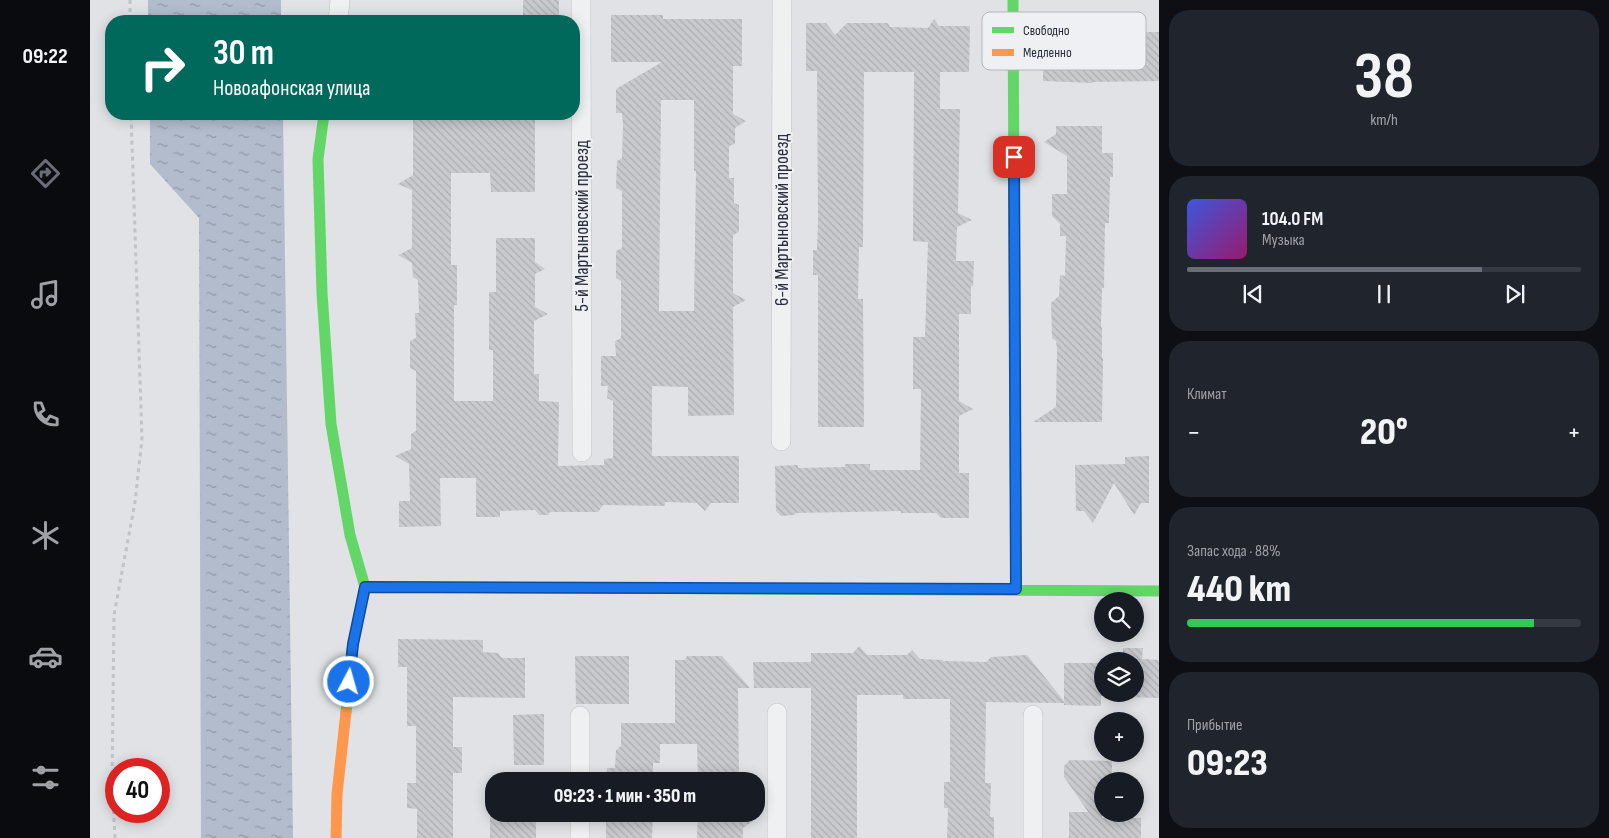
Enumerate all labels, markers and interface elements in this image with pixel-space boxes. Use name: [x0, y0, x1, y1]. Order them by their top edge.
legend: [982, 12, 1146, 70]
text: Свободно: [1023, 22, 1070, 39]
text: 30 m: [213, 32, 274, 75]
icon: right: [130, 35, 195, 100]
text: 38: [1354, 39, 1414, 117]
text: 09:22: [22, 43, 68, 70]
text: Медленно: [1023, 44, 1072, 61]
text: Новоафонская улица: [213, 75, 371, 102]
text: km/h: [1370, 111, 1398, 130]
street label: 6-й Мартыновский проезд: [771, 134, 794, 306]
pin: [993, 136, 1035, 178]
street label: 5-й Мартыновский проезд: [571, 140, 594, 312]
icon: arrive: [1000, 143, 1028, 171]
icon: directions: [28, 156, 63, 191]
text: 104.0 FM: [1262, 208, 1323, 231]
text: Музыка: [1262, 231, 1305, 250]
icon: music: [28, 277, 63, 312]
icon: previous: [1239, 280, 1267, 308]
icon: pause: [1370, 280, 1398, 308]
icon: next: [1501, 280, 1529, 308]
text: Климат: [1187, 385, 1227, 404]
icon: phone: [28, 397, 63, 432]
text: 20°: [1360, 410, 1408, 455]
text: −: [1187, 416, 1201, 449]
text: +: [1567, 416, 1581, 449]
icon: climate: [28, 518, 63, 553]
text: Запас хода · 88%: [1187, 542, 1281, 561]
text: 440 km: [1187, 567, 1291, 612]
map controls: [1094, 592, 1144, 822]
button: search: [1094, 592, 1144, 642]
icon: car: [28, 639, 63, 674]
button: layers: [1094, 652, 1144, 702]
position arrow: [322, 655, 374, 707]
button: +: [1094, 712, 1144, 762]
text: Прибытие: [1187, 716, 1242, 735]
text: 09:23: [1187, 741, 1268, 786]
speed limit sign: 40: [105, 758, 170, 823]
icon: filters: [28, 760, 63, 795]
button: −: [1094, 772, 1144, 822]
text: 09:23 · 1 мин · 350 m: [554, 785, 696, 808]

